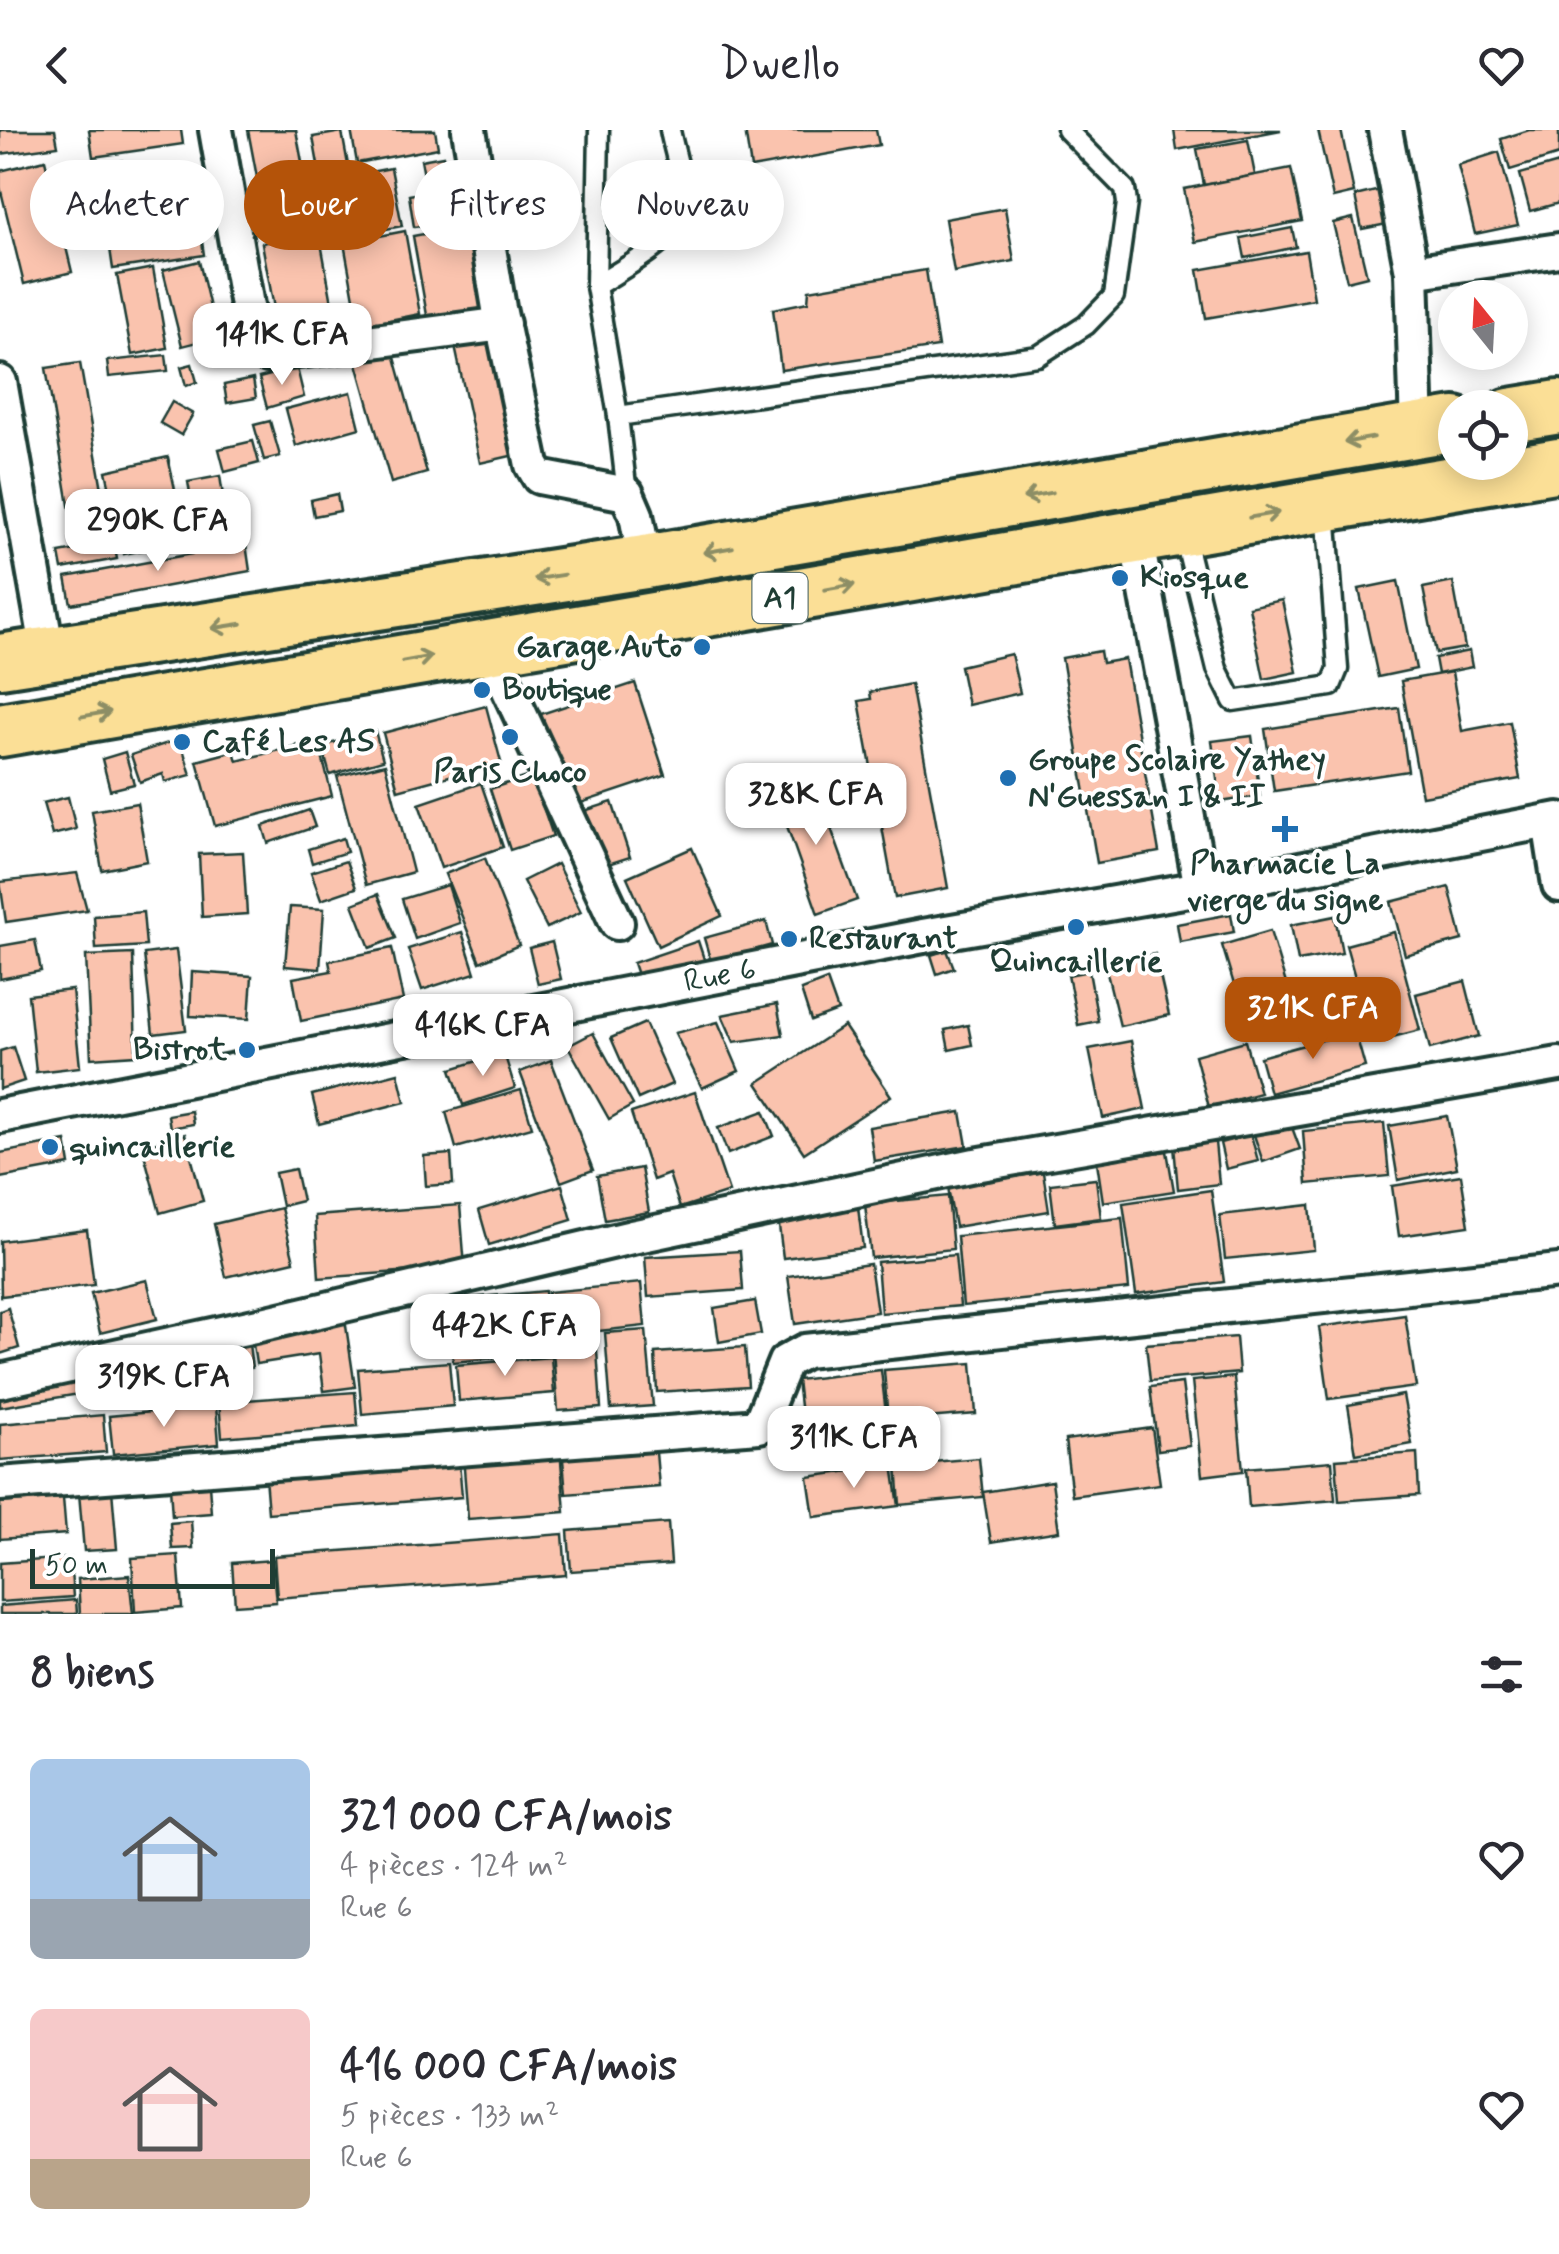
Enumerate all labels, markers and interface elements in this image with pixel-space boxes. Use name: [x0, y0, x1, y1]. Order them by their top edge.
text: Dwello: [719, 36, 840, 95]
icon: back: [30, 38, 85, 93]
icon: heart: [1474, 38, 1529, 93]
chip: Acheter: [30, 160, 224, 250]
chip: Louer: [244, 160, 394, 250]
chip: Filtres: [414, 160, 581, 250]
chip: Nouveau: [601, 160, 784, 250]
north arrow: [1438, 280, 1528, 370]
map controls: [1438, 280, 1528, 480]
pin: 141K CFA: [179, 303, 385, 388]
text: 141K CFA: [215, 314, 349, 356]
button: locate: [1438, 390, 1528, 480]
one-way arrow: [1343, 431, 1376, 450]
one-way arrow: [1023, 486, 1055, 505]
pin: 290K CFA: [55, 489, 261, 574]
text: 290K CFA: [87, 500, 229, 542]
one-way arrow: [1248, 505, 1280, 524]
one-way arrow: [702, 541, 735, 560]
place label: Kiosque: [1140, 557, 1249, 600]
marker: Kiosque: [1109, 567, 1131, 589]
one-way arrow: [533, 568, 565, 586]
road number: A1: [752, 573, 808, 623]
one-way arrow: [824, 577, 856, 596]
one-way arrow: [212, 617, 244, 636]
place label: Garage Auto: [516, 626, 682, 671]
marker: Garage Auto: [691, 636, 713, 658]
one-way arrow: [400, 649, 432, 668]
place label: Boutique: [502, 669, 612, 711]
marker: Boutique: [471, 679, 493, 701]
one-way arrow: [79, 704, 112, 723]
place label: Café Les AS: [202, 721, 375, 763]
marker: Paris Choco: [499, 726, 521, 748]
marker: Café Les AS: [171, 731, 193, 753]
place label: Groupe Scolaire Yathey N'Guessan I & II: [1028, 739, 1326, 818]
place label: Paris Choco: [433, 751, 587, 793]
pin: 328K CFA: [713, 763, 919, 848]
marker: Groupe Scolaire Yathey N'Guessan I & II: [997, 767, 1019, 789]
text: 328K CFA: [747, 774, 885, 816]
marker: Pharmacie La vierge du signe: [1274, 818, 1296, 840]
place label: Pharmacie La vierge du signe: [1187, 843, 1383, 925]
marker: Quincaillerie: [1065, 916, 1087, 938]
place label: Restaurant: [809, 918, 958, 960]
marker: Restaurant: [778, 928, 800, 950]
place label: Quincaillerie: [989, 941, 1163, 983]
street label: Rue 6: [680, 948, 760, 1004]
pin: 321K CFA: [1210, 977, 1416, 1062]
text: 321K CFA: [1247, 988, 1379, 1030]
pin: 416K CFA: [380, 994, 586, 1079]
text: 416K CFA: [415, 1005, 551, 1047]
place label: Bistrot: [133, 1029, 228, 1071]
marker: Bistrot: [236, 1039, 258, 1061]
place label: quincaillerie: [69, 1126, 235, 1168]
marker: quincaillerie: [39, 1136, 61, 1158]
pin: 442K CFA: [402, 1294, 608, 1379]
text: 442K CFA: [432, 1305, 578, 1347]
pin: 319K CFA: [61, 1345, 267, 1430]
text: 319K CFA: [97, 1356, 231, 1398]
pin: 311K CFA: [751, 1406, 957, 1491]
text: 311K CFA: [789, 1417, 919, 1459]
scale bar: [30, 1544, 275, 1588]
text: 50 m: [45, 1548, 108, 1585]
text: 8 biens: [30, 1647, 154, 1702]
icon: filters: [1474, 1647, 1529, 1702]
text: 321 000 CFA/mois: [340, 1790, 672, 1845]
icon: home: [110, 1799, 230, 1919]
icon: heart: [1474, 1832, 1529, 1887]
text: 4 pièces · 124 m²: [340, 1845, 568, 1887]
text: Rue 6: [340, 1887, 413, 1929]
text: 416 000 CFA/mois: [340, 2040, 677, 2095]
icon: home: [110, 2049, 230, 2169]
icon: heart: [1474, 2082, 1529, 2137]
text: 5 pièces · 133 m²: [340, 2095, 559, 2137]
text: Rue 6: [340, 2137, 413, 2179]

